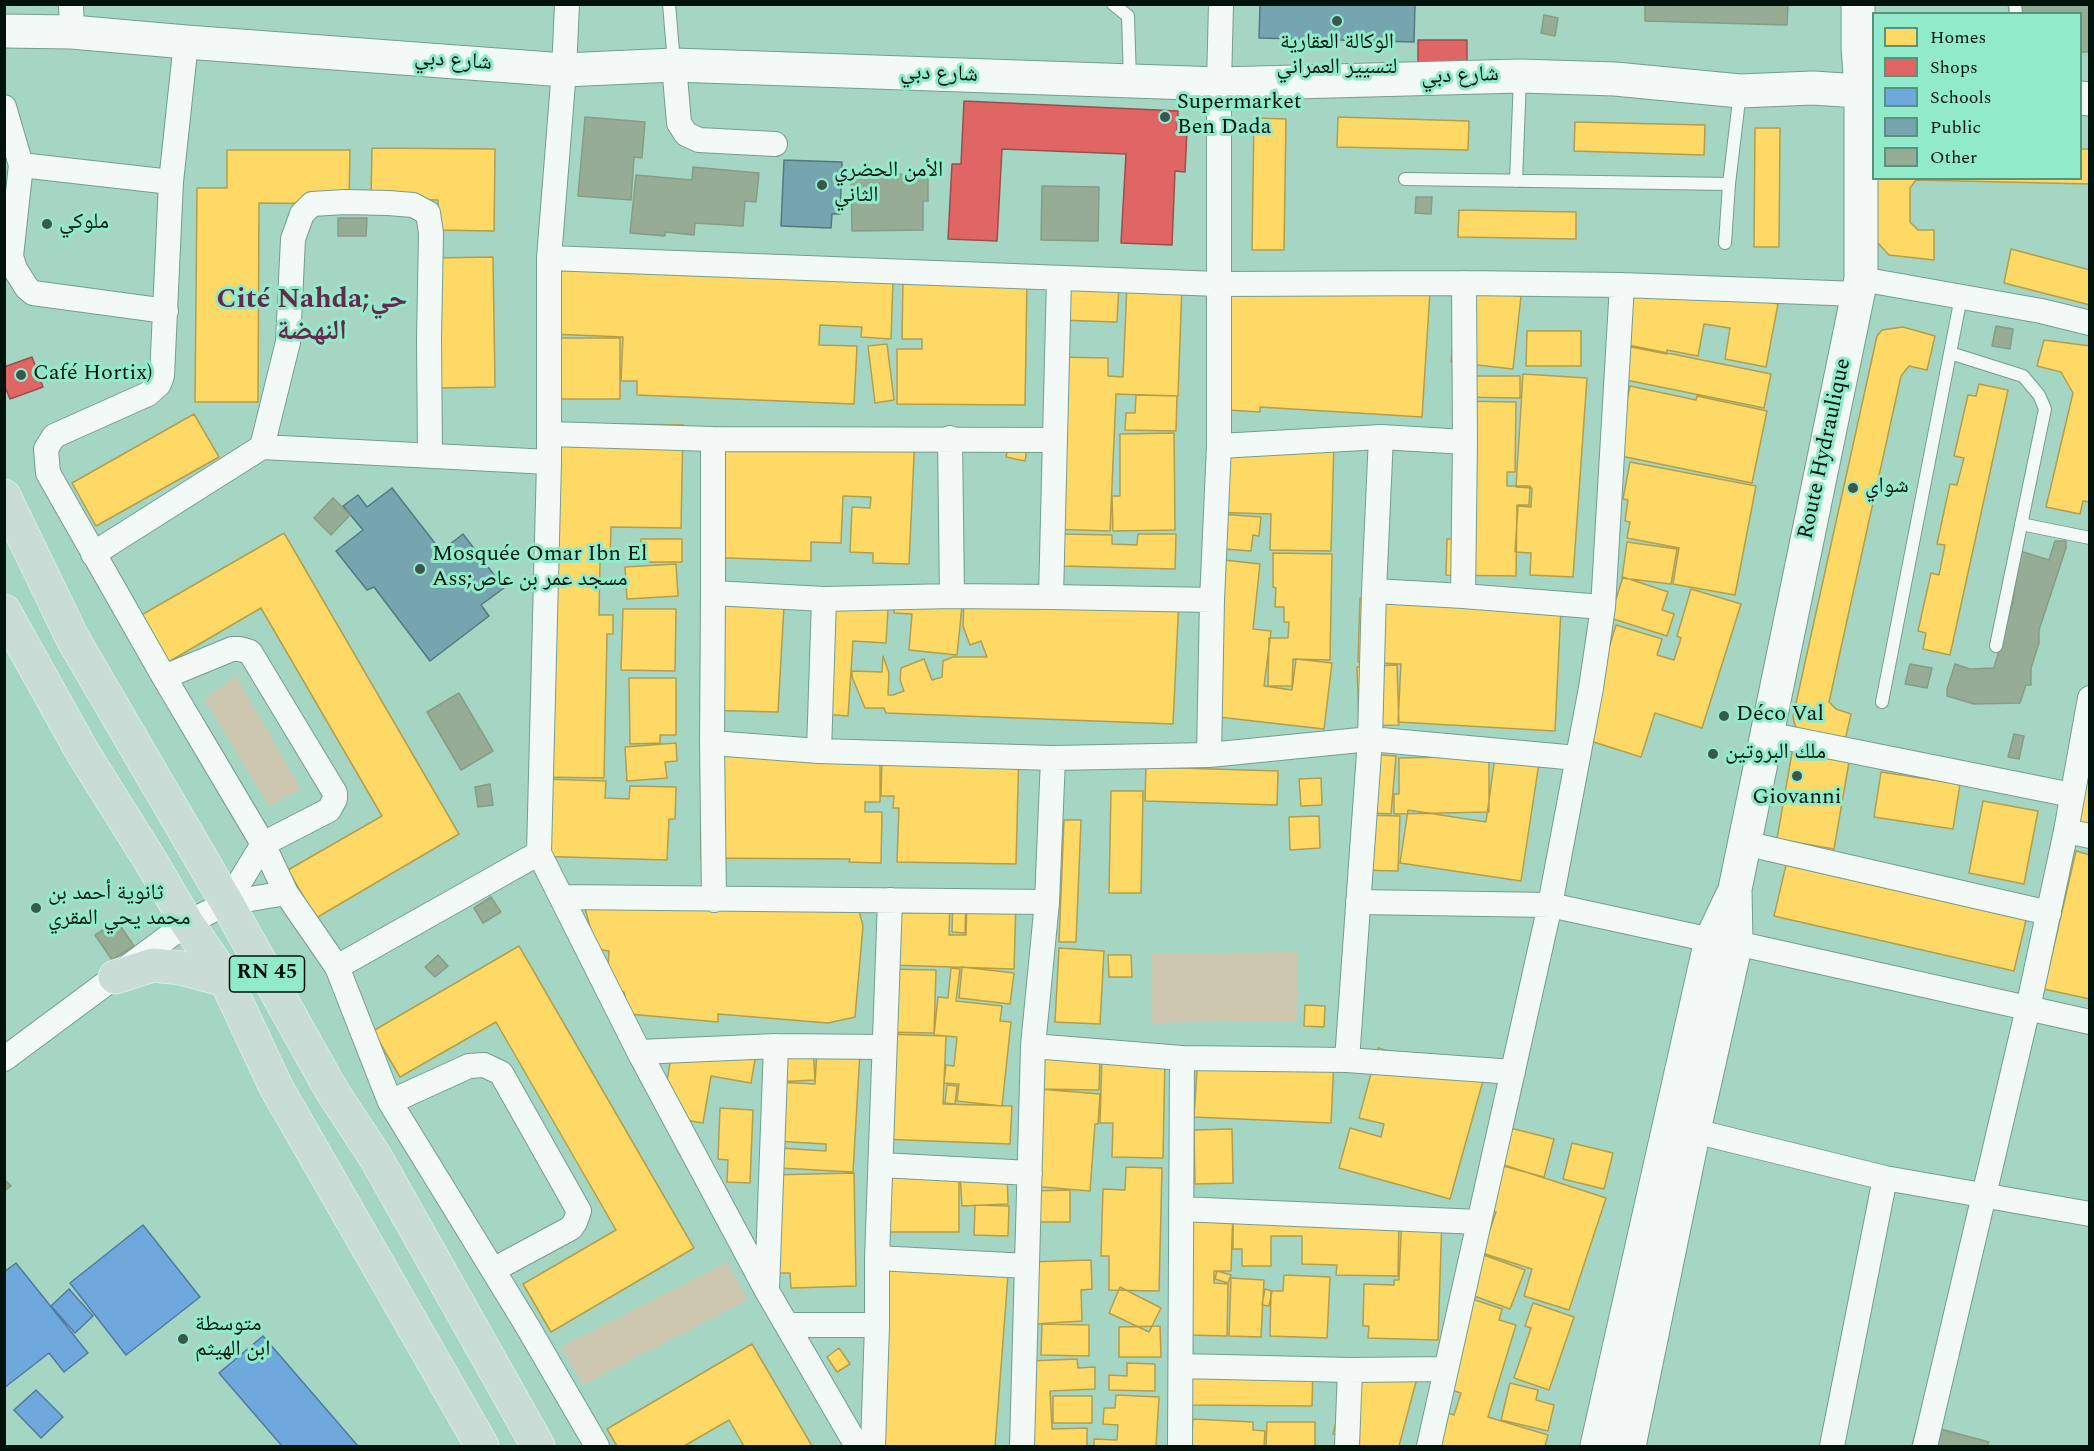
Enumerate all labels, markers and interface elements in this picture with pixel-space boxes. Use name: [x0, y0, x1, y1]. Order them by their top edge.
legend: [1872, 12, 2082, 180]
marker: الوكالة العقارية لتسيير العمراني: [1330, 14, 1344, 28]
text: Homes: [1930, 24, 1986, 51]
place label: الوكالة العقارية لتسيير العمراني: [1277, 31, 1397, 82]
street label: شارع دبي: [413, 46, 493, 78]
text: Shops: [1930, 54, 1978, 81]
street label: شارع دبي: [900, 60, 978, 90]
street label: شارع دبي: [1421, 62, 1499, 92]
text: Schools: [1930, 84, 1992, 111]
place label: Supermarket Ben Dada: [1177, 91, 1302, 142]
marker: Supermarket Ben Dada: [1158, 110, 1172, 124]
text: Public: [1930, 114, 1981, 141]
text: Other: [1930, 144, 1977, 171]
place label: الأمن الحضري الثاني: [834, 159, 943, 210]
marker: الأمن الحضري الثاني: [815, 178, 829, 192]
place label: ملوكي: [59, 211, 109, 237]
marker: ملوكي: [40, 217, 54, 231]
district label: Cité Nahda;حي النهضة: [217, 285, 407, 351]
street label: Route Hydraulique: [1794, 356, 1858, 542]
place label: Café Hortix): [33, 362, 152, 388]
marker: Café Hortix): [14, 368, 28, 382]
place label: شواي: [1865, 475, 1909, 501]
marker: شواي: [1846, 481, 1860, 495]
place label: Mosquée Omar Ibn El Ass;مسجد عمر بن عاص: [432, 543, 647, 594]
marker: Mosquée Omar Ibn El Ass;مسجد عمر بن عاص: [413, 562, 427, 576]
place label: Déco Val: [1736, 703, 1824, 729]
marker: Déco Val: [1717, 709, 1731, 723]
place label: ملك البروتين: [1725, 741, 1826, 767]
marker: ملك البروتين: [1706, 747, 1720, 761]
marker: Giovanni: [1790, 769, 1804, 783]
place label: Giovanni: [1752, 786, 1842, 812]
place label: ثانوية أحمد بن محمد يحي المقري: [48, 882, 190, 933]
marker: ثانوية أحمد بن محمد يحي المقري: [29, 901, 43, 915]
road number: RN 45: [230, 956, 304, 992]
place label: متوسطة ابن الهيثم: [195, 1313, 270, 1364]
marker: متوسطة ابن الهيثم: [176, 1332, 190, 1346]

